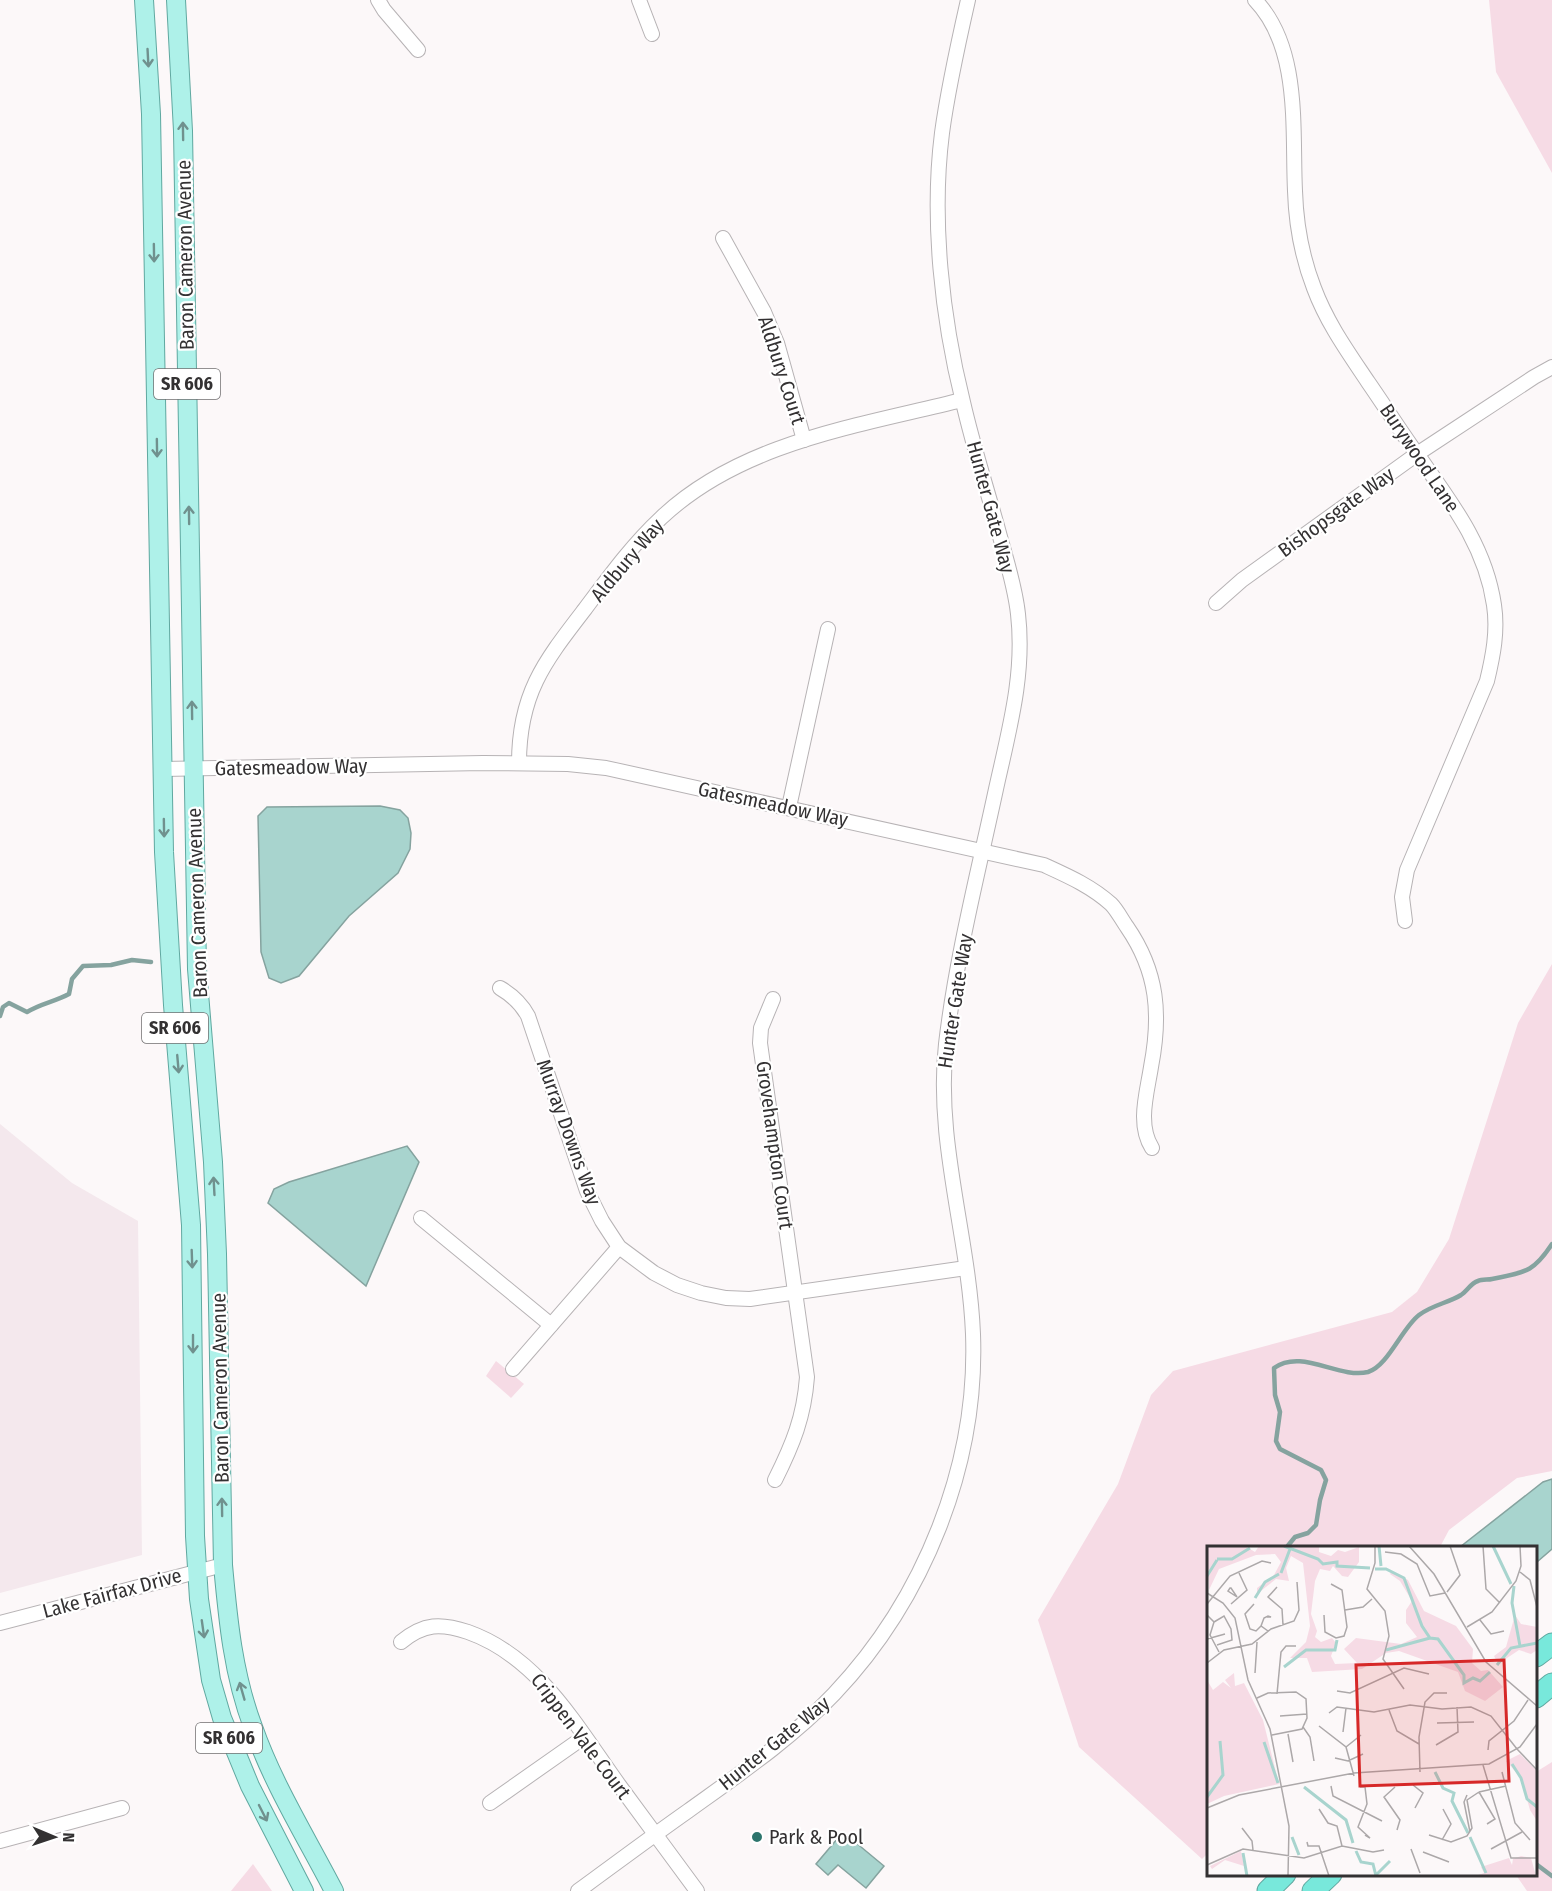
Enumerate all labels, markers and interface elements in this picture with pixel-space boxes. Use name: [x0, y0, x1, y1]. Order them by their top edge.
one-way arrow: [143, 48, 154, 68]
one-way arrow: [177, 122, 188, 142]
street label: Baron Cameron Avenue: [171, 160, 199, 350]
one-way arrow: [148, 243, 159, 263]
street label: Aldbury Court: [753, 313, 811, 428]
road number: SR 606: [154, 369, 220, 399]
street label: Burywood Lane: [1375, 399, 1465, 517]
one-way arrow: [151, 438, 162, 458]
street label: Hunter Gate Way: [962, 438, 1020, 576]
street label: Bishopsgate Way: [1273, 462, 1399, 562]
one-way arrow: [183, 506, 195, 526]
street label: Aldbury Way: [585, 514, 669, 606]
one-way arrow: [186, 701, 198, 721]
street label: Gatesmeadow Way: [214, 754, 368, 780]
street label: Gatesmeadow Way: [696, 776, 850, 832]
street label: Baron Cameron Avenue: [182, 808, 212, 998]
one-way arrow: [158, 817, 170, 837]
street label: Hunter Gate Way: [933, 932, 977, 1070]
road number: SR 606: [142, 1013, 208, 1043]
one-way arrow: [173, 1054, 184, 1074]
street label: Murray Downs Way: [532, 1056, 606, 1208]
street label: Grovehampton Court: [751, 1059, 799, 1231]
one-way arrow: [208, 1176, 219, 1196]
one-way arrow: [186, 1248, 198, 1268]
street label: Baron Cameron Avenue: [206, 1293, 234, 1483]
one-way arrow: [187, 1334, 199, 1354]
one-way arrow: [216, 1497, 228, 1517]
inset map: [1207, 1546, 1537, 1876]
street label: Lake Fairfax Drive: [40, 1563, 184, 1623]
one-way arrow: [197, 1619, 208, 1639]
street label: Crippen Vale Court: [526, 1668, 636, 1804]
one-way arrow: [236, 1682, 247, 1701]
street label: Hunter Gate Way: [714, 1691, 834, 1795]
road number: SR 606: [196, 1723, 262, 1753]
one-way arrow: [258, 1804, 269, 1822]
north arrow: [24, 1807, 84, 1867]
place label: Park & Pool: [769, 1825, 863, 1849]
marker: Park & Pool: [750, 1830, 764, 1844]
text: N: [59, 1832, 78, 1843]

